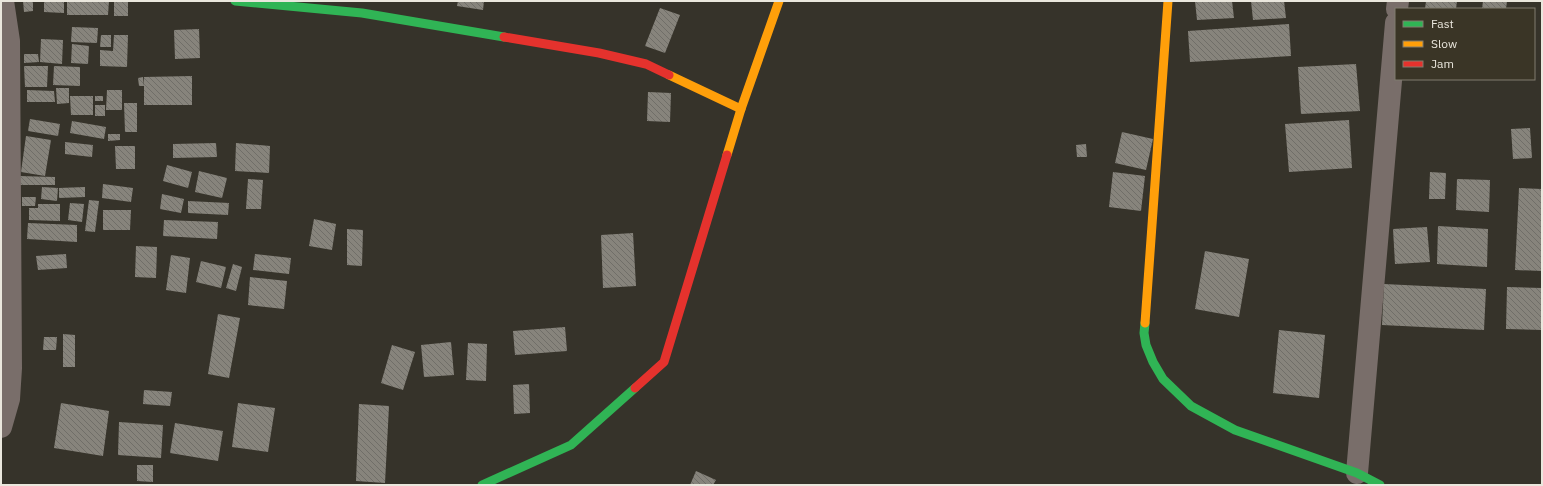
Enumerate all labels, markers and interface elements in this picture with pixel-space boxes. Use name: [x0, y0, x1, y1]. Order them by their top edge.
legend: [1395, 8, 1535, 80]
text: Fast: [1431, 16, 1454, 31]
text: Slow: [1431, 36, 1457, 51]
text: Jam: [1431, 56, 1454, 71]

